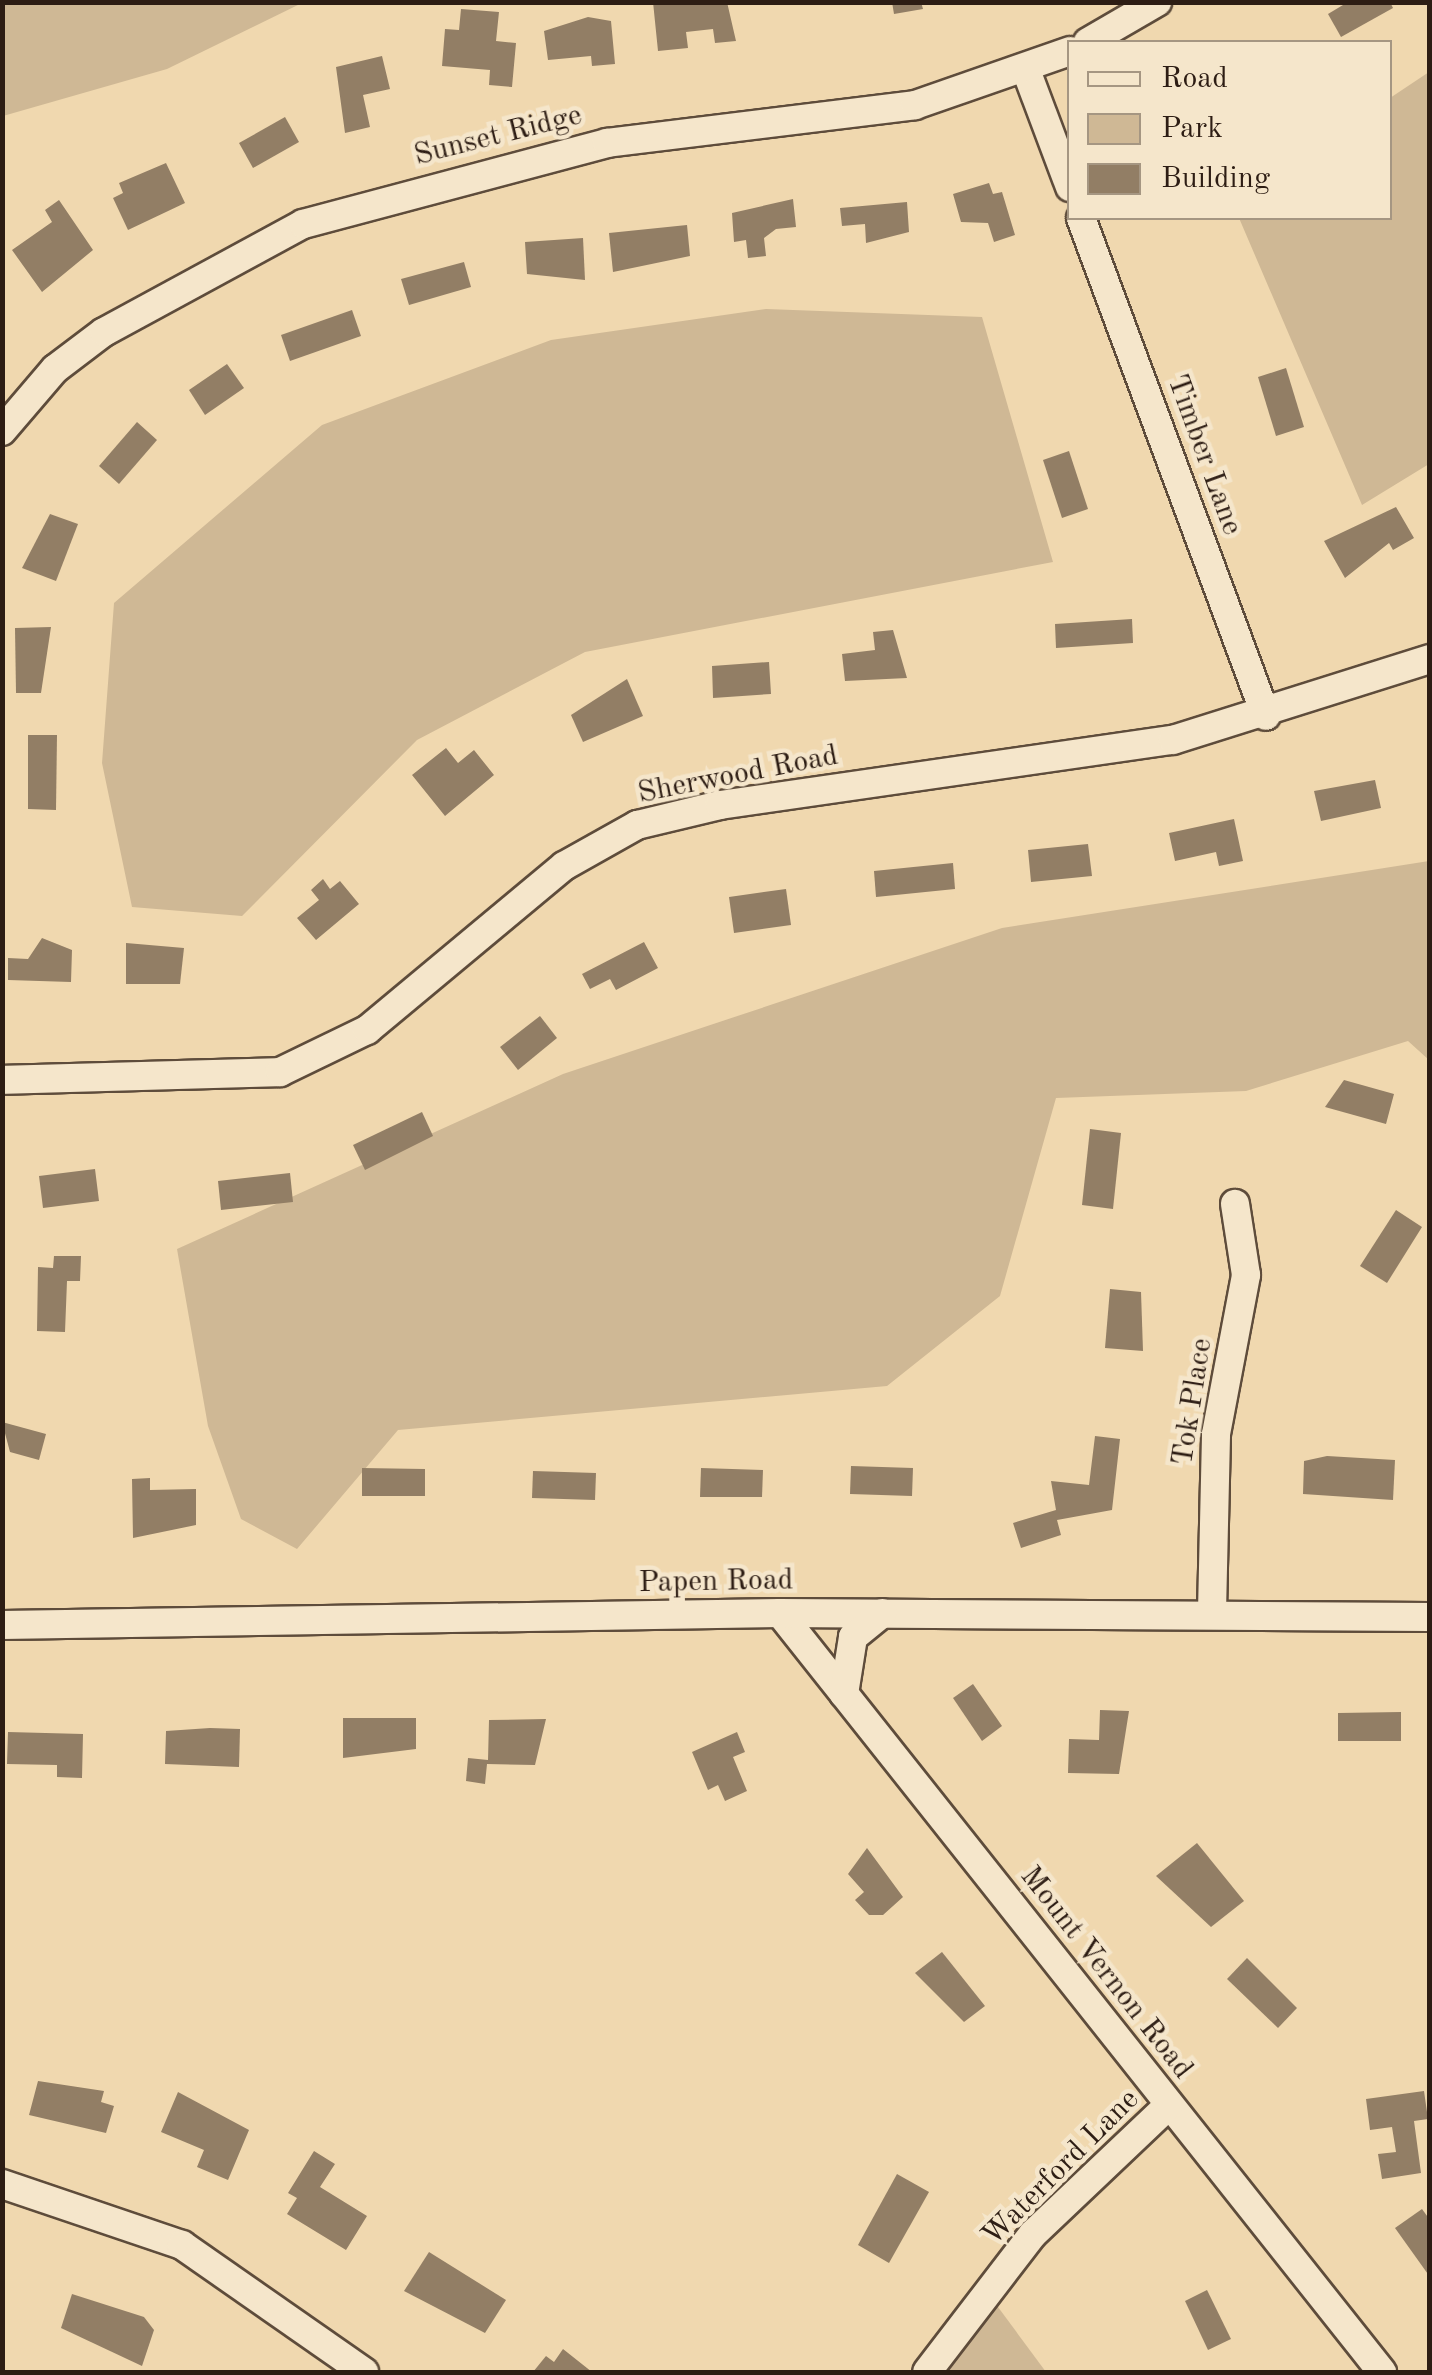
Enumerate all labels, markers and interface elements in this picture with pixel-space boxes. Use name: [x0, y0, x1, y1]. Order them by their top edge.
legend: [1067, 40, 1392, 220]
text: Road: [1161, 64, 1228, 94]
street label: Sunset Ridge: [410, 98, 586, 174]
text: Park: [1161, 114, 1223, 144]
text: Building: [1161, 164, 1270, 194]
street label: Timber Lane: [1158, 370, 1250, 540]
street label: Sherwood Road: [635, 738, 841, 812]
street label: Tok Place: [1165, 1336, 1221, 1468]
street label: Papen Road: [638, 1563, 794, 1601]
street label: Mount Vernon Road: [1012, 1859, 1200, 2087]
street label: Waterford Lane: [975, 2082, 1147, 2254]

